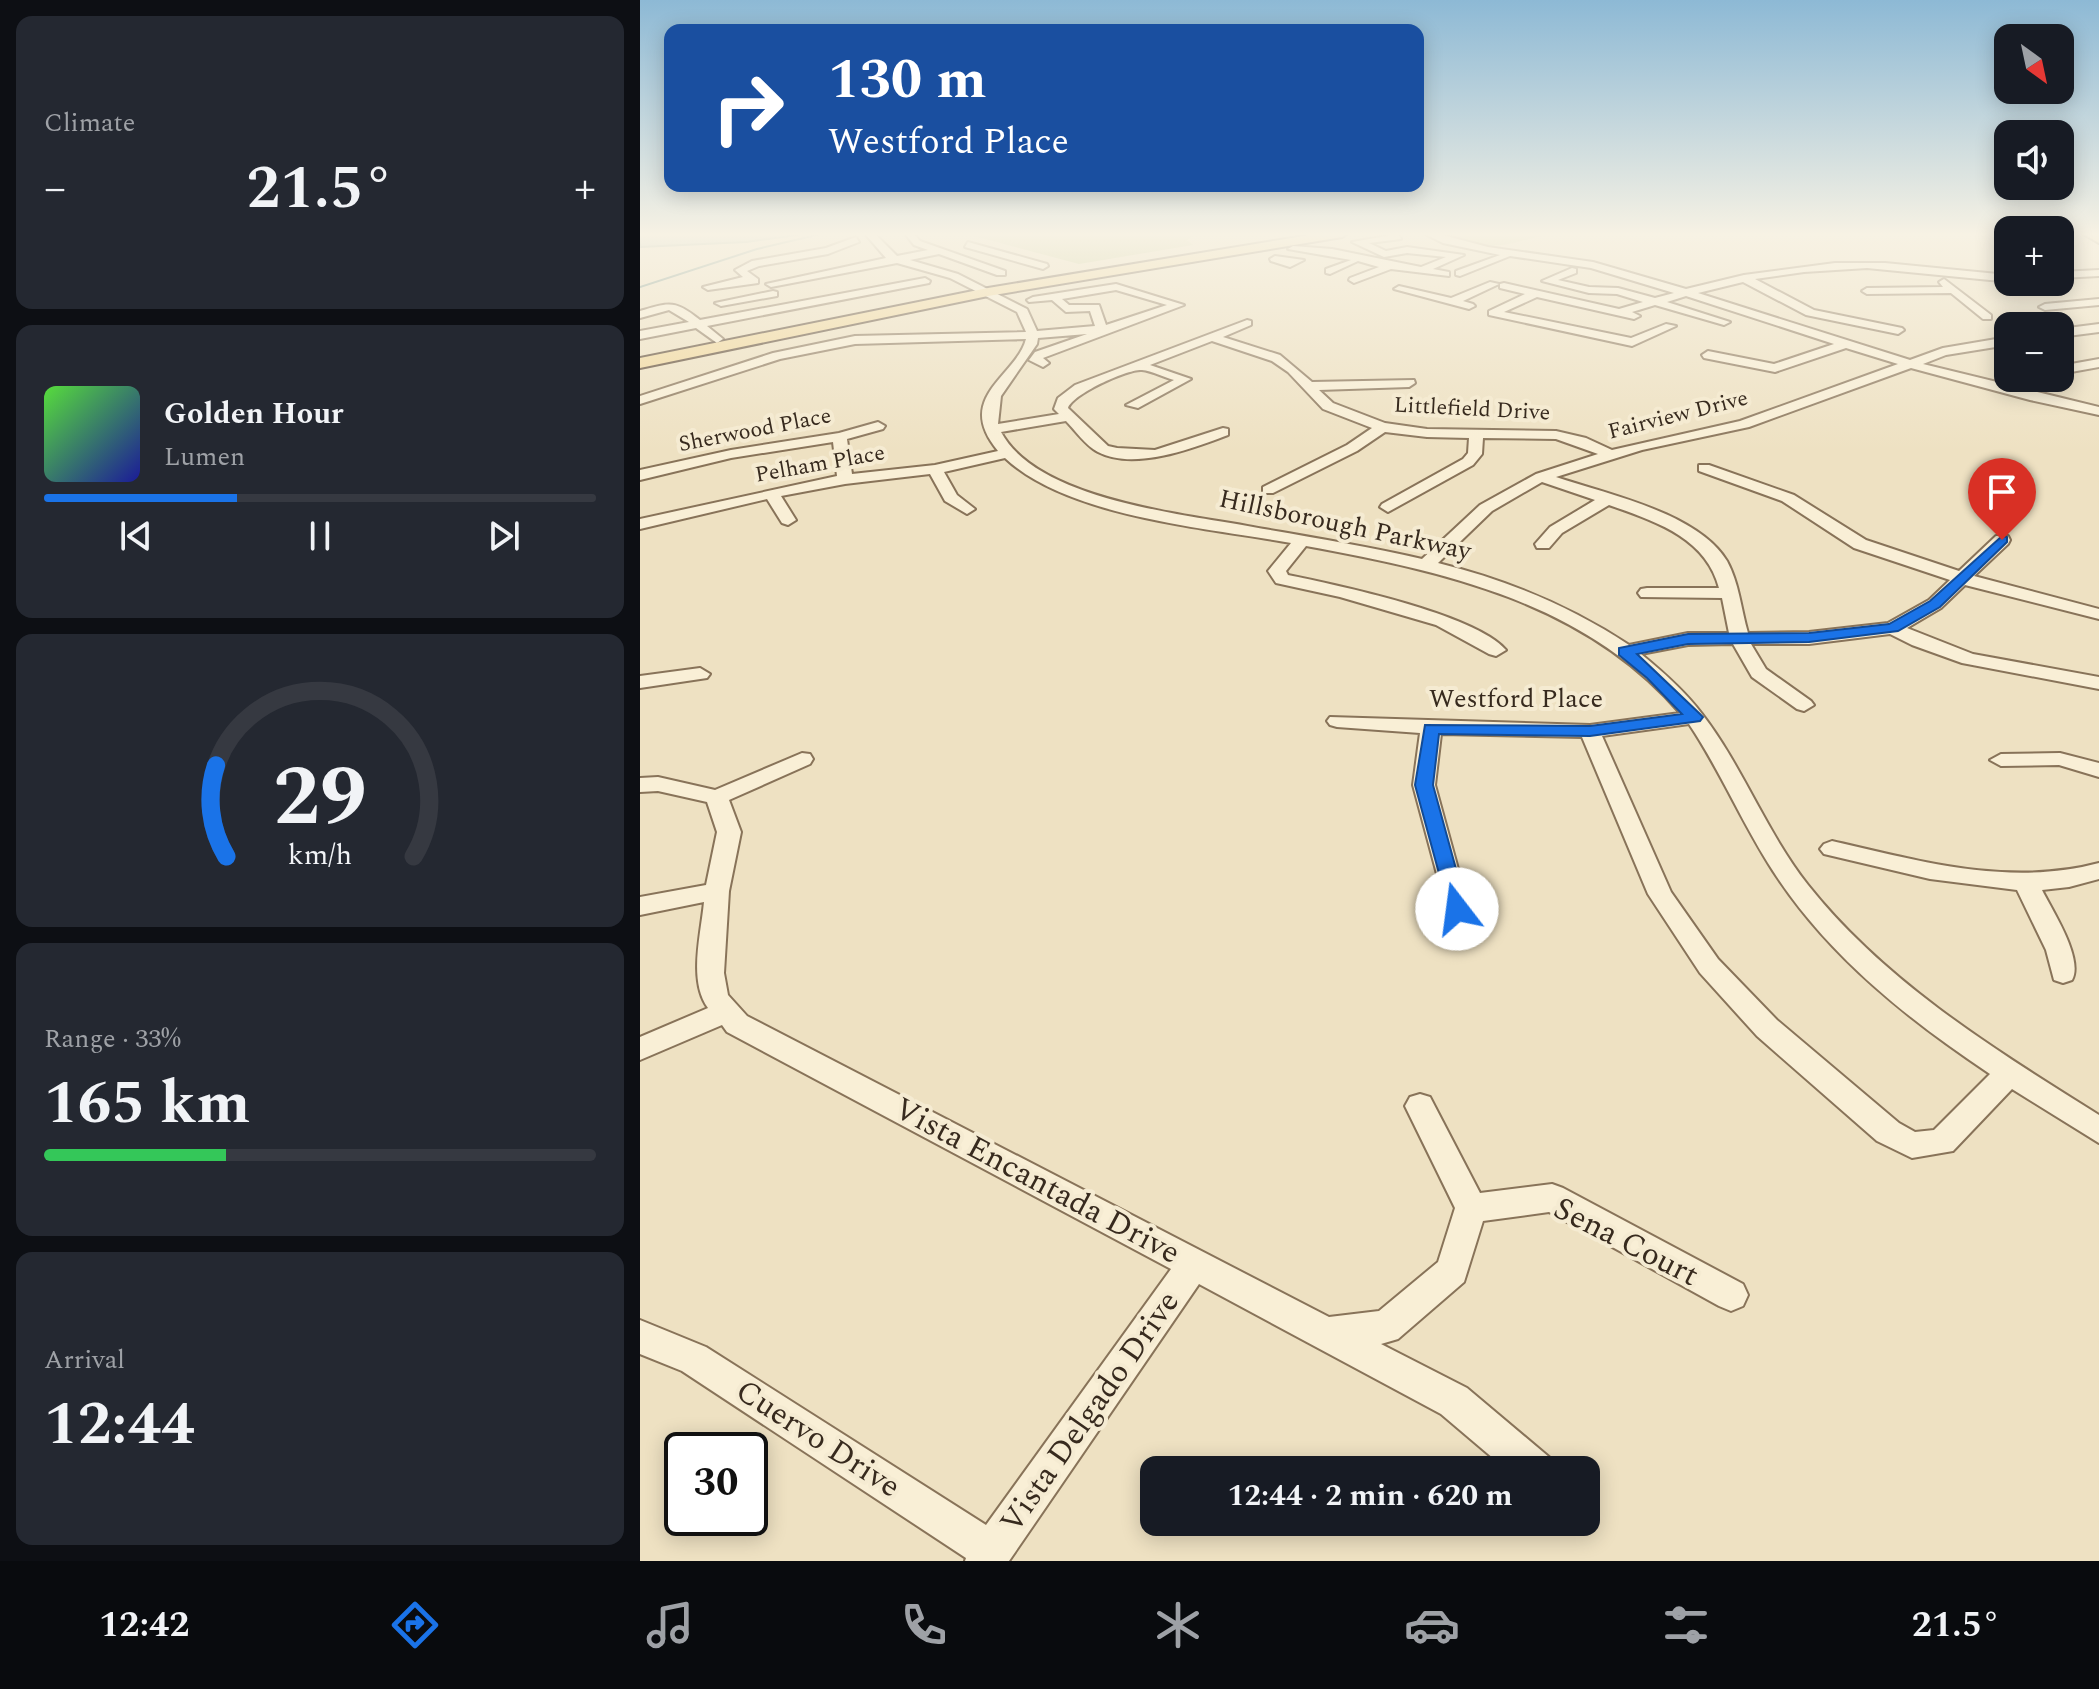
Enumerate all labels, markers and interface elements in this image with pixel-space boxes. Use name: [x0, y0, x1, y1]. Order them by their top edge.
north arrow: [1994, 24, 2074, 104]
map controls: [1994, 24, 2074, 392]
text: 130 m: [828, 38, 987, 123]
icon: right: [696, 56, 800, 160]
text: Climate: [44, 103, 135, 143]
text: Westford Place: [828, 115, 1069, 170]
button: sound: [1994, 120, 2074, 200]
text: 21.5°: [246, 143, 394, 235]
text: −: [44, 155, 66, 222]
text: +: [574, 155, 596, 222]
button: +: [1994, 216, 2074, 296]
button: −: [1994, 312, 2074, 392]
street label: Fairview Drive: [1604, 382, 1752, 448]
street label: Littlefield Drive: [1393, 388, 1551, 430]
text: Golden Hour: [164, 391, 344, 437]
street label: Sherwood Place: [676, 399, 834, 461]
street label: Pelham Place: [753, 436, 887, 492]
text: Lumen: [164, 437, 245, 477]
pin: [1968, 458, 2036, 540]
icon: arrive: [1980, 470, 2024, 514]
street label: Hillsborough Parkway: [1215, 479, 1476, 572]
icon: previous: [114, 514, 158, 558]
icon: pause: [298, 514, 342, 558]
icon: next: [482, 514, 526, 558]
street label: Westford Place: [1429, 679, 1603, 719]
text: 29: [273, 734, 367, 861]
text: km/h: [288, 834, 352, 877]
position arrow: [1415, 867, 1499, 951]
text: Range · 33%: [44, 1019, 181, 1059]
text: 165 km: [44, 1058, 250, 1150]
street label: Vista Encantada Drive: [885, 1085, 1189, 1277]
street label: Sena Court: [1545, 1184, 1707, 1300]
street label: Vista Delgado Drive: [988, 1281, 1192, 1543]
text: Arrival: [44, 1340, 125, 1380]
street label: Cuervo Drive: [726, 1367, 910, 1511]
text: 12:44: [44, 1379, 195, 1471]
speed limit sign: 30: [664, 1432, 768, 1536]
text: 12:44 · 2 min · 620 m: [1227, 1473, 1513, 1519]
icon: directions: [387, 1597, 443, 1653]
icon: music: [642, 1597, 698, 1653]
icon: phone: [896, 1597, 952, 1653]
icon: climate: [1150, 1597, 1206, 1653]
icon: car: [1404, 1597, 1460, 1653]
icon: filters: [1658, 1597, 1714, 1653]
text: 12:42: [99, 1598, 189, 1653]
text: 21.5°: [1912, 1598, 2000, 1653]

